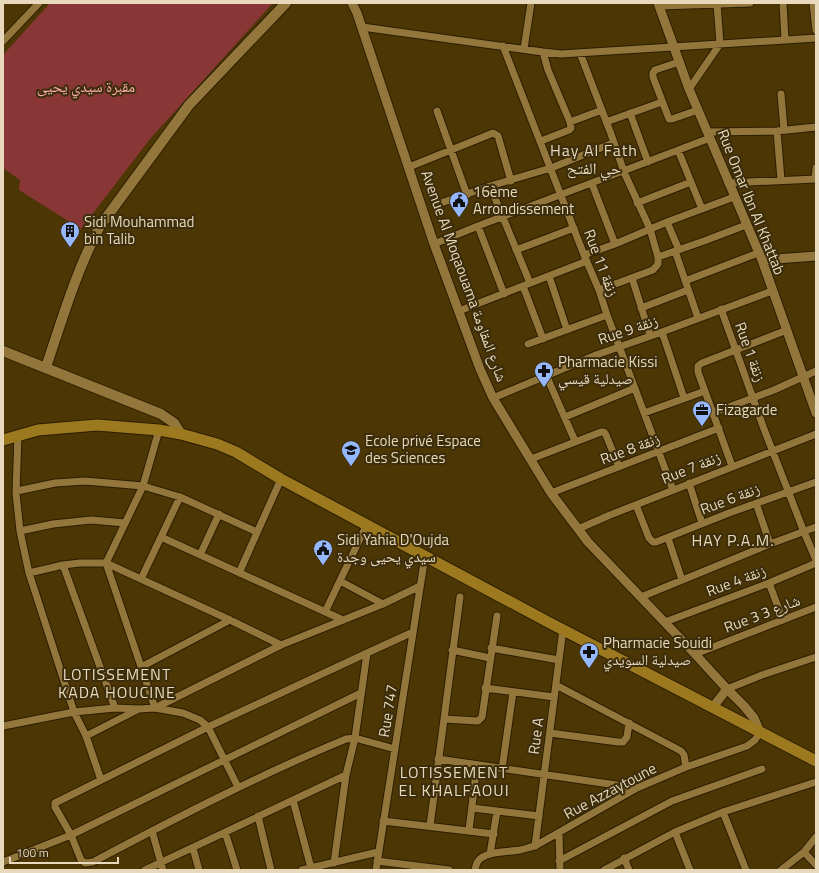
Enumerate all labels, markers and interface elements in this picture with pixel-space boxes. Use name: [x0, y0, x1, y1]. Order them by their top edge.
park label: مقبرة سيدي يحيى: [37, 75, 135, 99]
street label: Rue Omar Ibn Al Khattab: [712, 126, 791, 278]
district label: Hay Al Fath حي الفتح: [550, 138, 638, 181]
street label: Avenue Al Moqaouama شارع المقاومة: [415, 167, 514, 385]
place label: 16ème Arrondissement: [473, 180, 575, 220]
public building icon: 16ème Arrondissement: [448, 190, 470, 218]
place label: Sidi Mouhammad bin Talib: [84, 210, 194, 250]
building icon: Sidi Mouhammad bin Talib: [59, 220, 81, 248]
street label: Rue 11 زنقة: [578, 226, 625, 300]
street label: Rue 9 زنقة: [595, 308, 661, 351]
street label: Rue 1 زنقة: [729, 319, 772, 385]
place label: Pharmacie Kissi صيدلية قيسي: [558, 350, 657, 391]
pharmacy icon: Pharmacie Kissi صيدلية قيسي: [533, 360, 555, 388]
place label: Fizagarde: [716, 398, 777, 421]
office icon: Fizagarde: [691, 399, 713, 427]
street label: Rue 8 زنقة: [597, 427, 663, 470]
place label: Ecole privé Espace des Sciences: [365, 429, 481, 469]
school or university icon: Ecole privé Espace des Sciences: [340, 439, 362, 467]
street label: Rue 7 زنقة: [658, 445, 724, 490]
street label: Rue 6 زنقة: [697, 477, 763, 520]
place label: Sidi Yahia D'Oujda سيدي يحيى وجدة: [337, 528, 450, 569]
district label: HAY P.A.M.: [691, 528, 775, 552]
public building icon: Sidi Yahia D'Oujda سيدي يحيى وجدة: [312, 538, 334, 566]
street label: Rue 4 زنقة: [703, 559, 769, 602]
street label: Rue 3 شارع 3: [720, 588, 803, 639]
place label: Pharmacie Souidi صيدلية السويدي: [603, 631, 712, 672]
pharmacy icon: Pharmacie Souidi صيدلية السويدي: [578, 641, 600, 669]
district label: LOTISSEMENT KADA HOUCINE: [58, 662, 176, 704]
street label: Rue 747: [372, 683, 403, 739]
street label: Rue A: [522, 716, 549, 756]
street label: Rue Azzaytoune: [559, 756, 660, 825]
district label: LOTISSEMENT EL KHALFAOUI: [398, 760, 510, 802]
scale bar: [10, 839, 118, 865]
text: 100 m: [16, 843, 49, 862]

